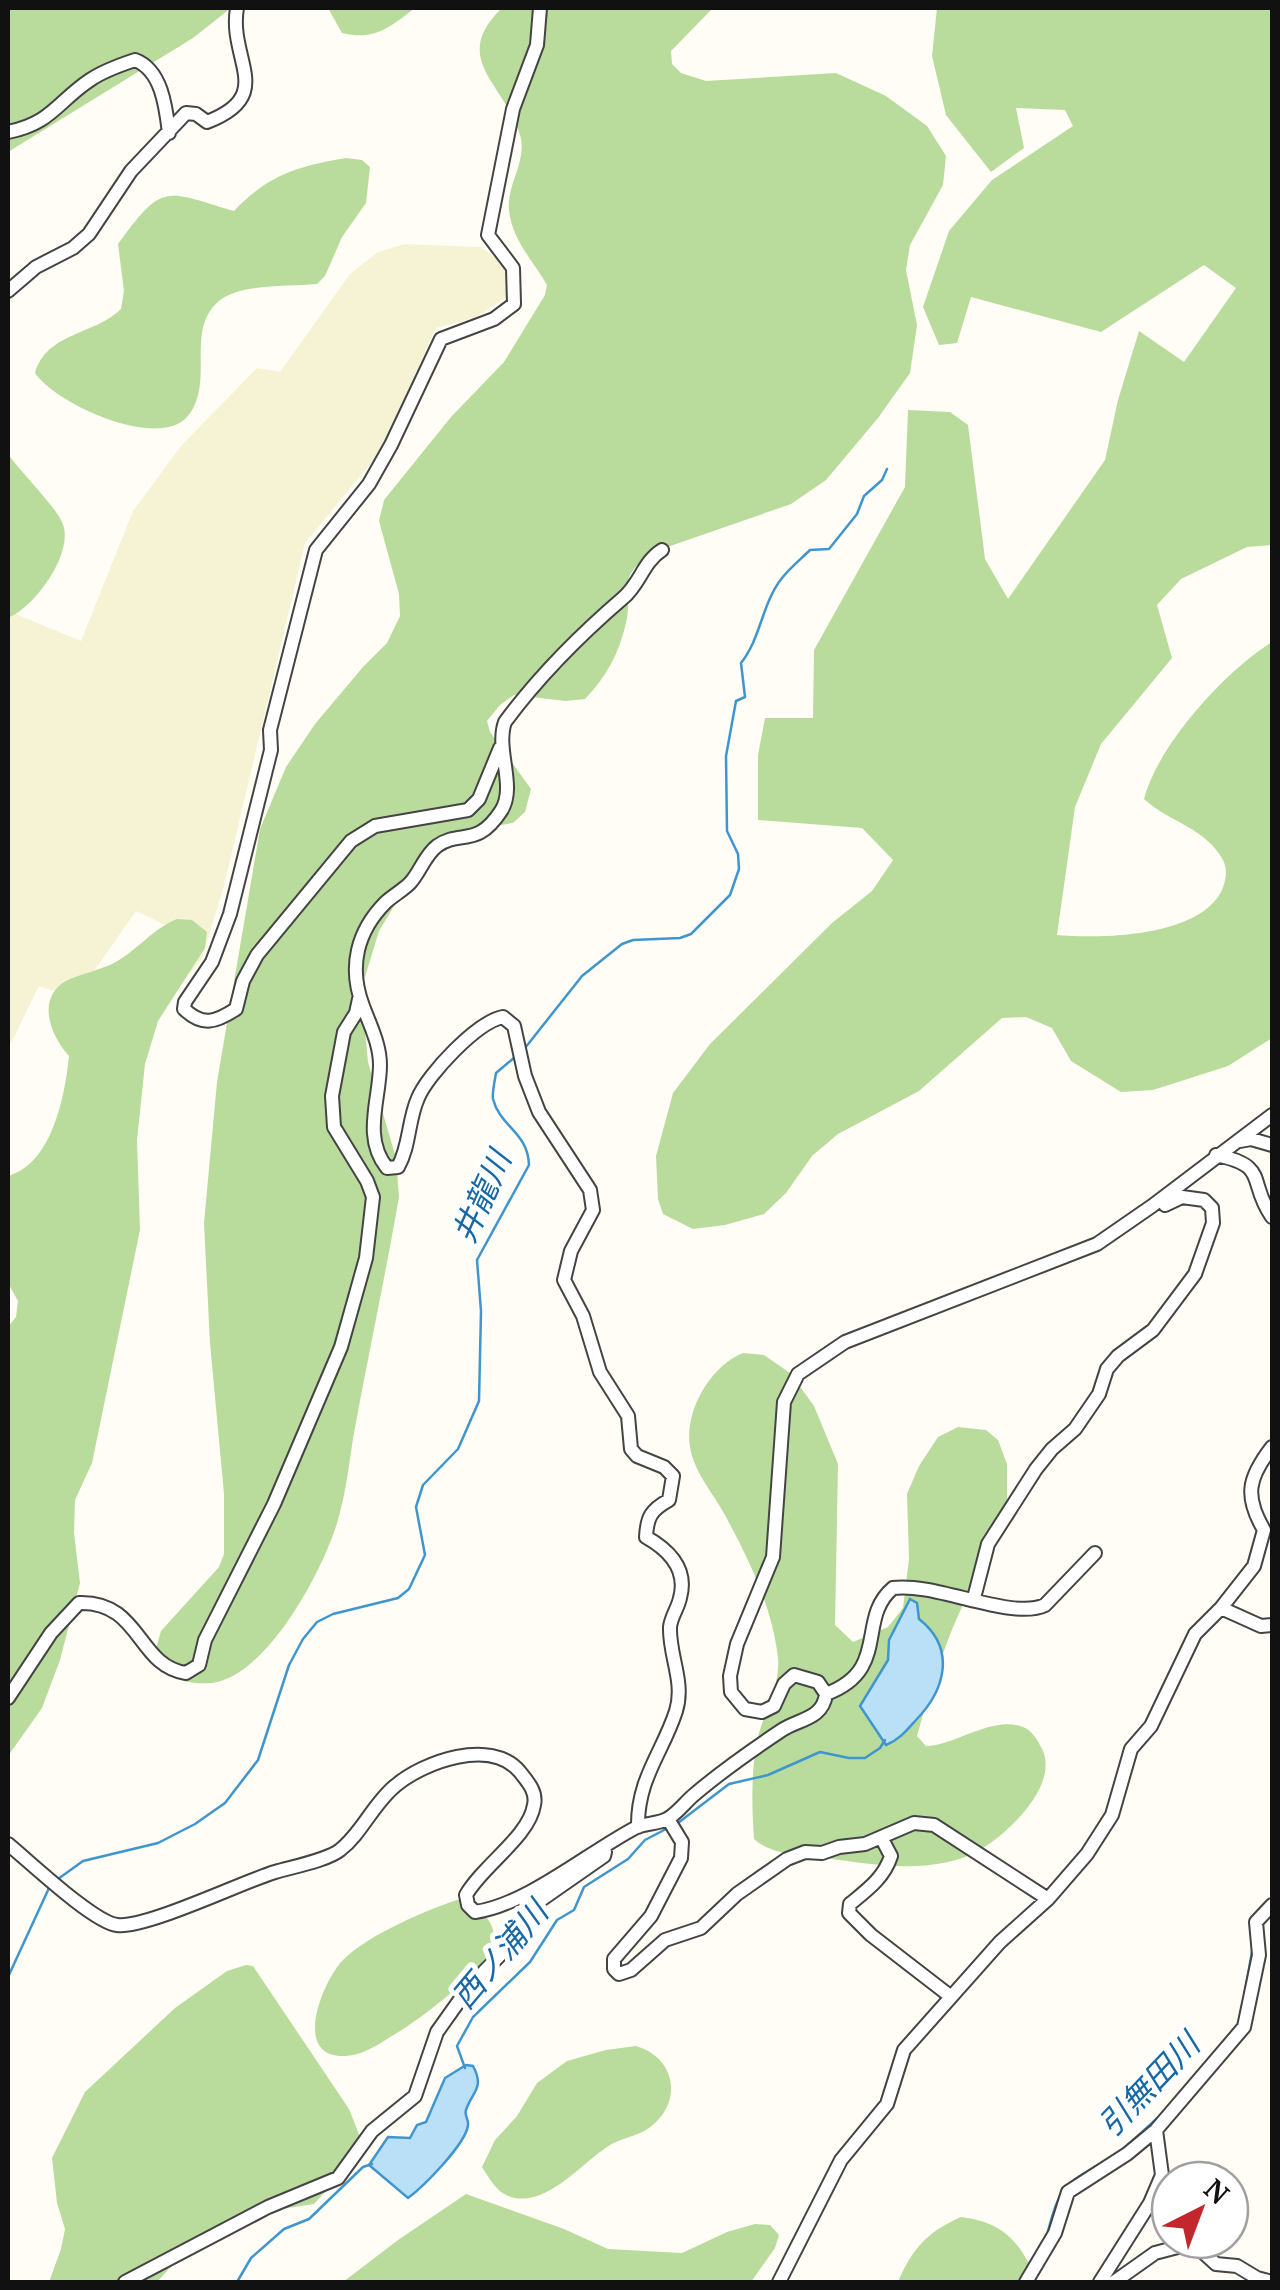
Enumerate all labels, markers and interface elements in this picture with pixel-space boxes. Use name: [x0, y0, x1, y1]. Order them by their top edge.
water label: 井龍川: [442, 1141, 521, 1249]
water label: 西ノ浦川: [442, 1890, 558, 2017]
water label: 引無田川: [1089, 2022, 1210, 2145]
north arrow: [1150, 2160, 1250, 2260]
text: N: [1197, 2170, 1237, 2212]

